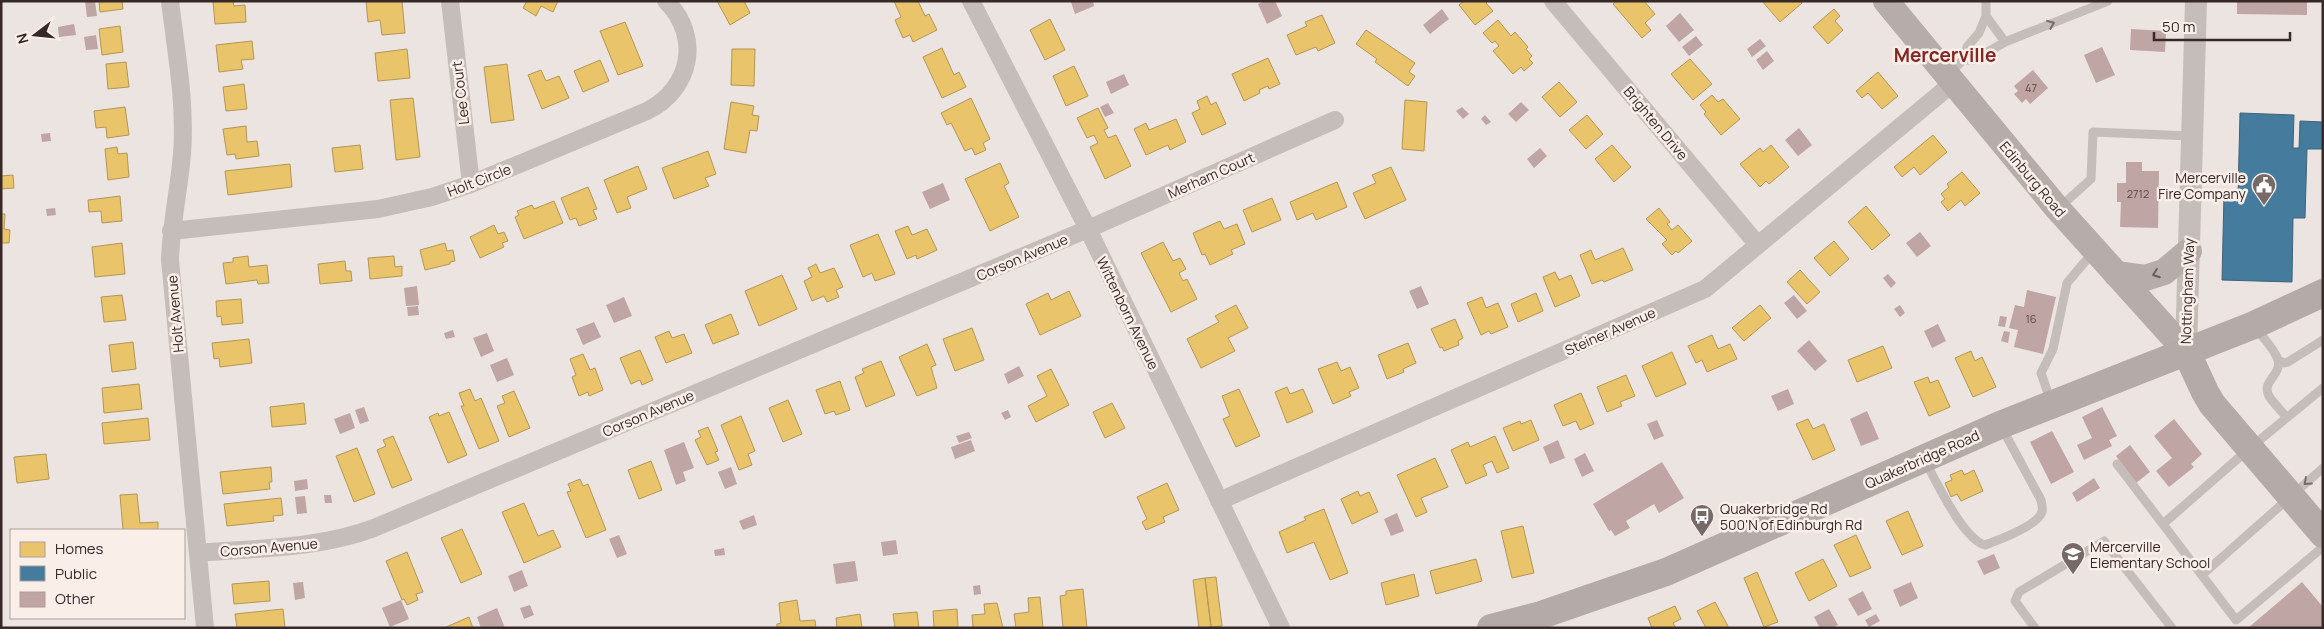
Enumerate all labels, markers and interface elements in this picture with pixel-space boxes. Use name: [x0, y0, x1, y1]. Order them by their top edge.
north arrow: [10, 10, 60, 60]
scale bar: [2154, 10, 2290, 42]
text: 50 m: [2162, 16, 2196, 37]
one-way arrow: [2046, 20, 2055, 31]
text: N: [12, 31, 33, 46]
district label: Mercerville: [1894, 42, 1996, 68]
street label: Lee Court: [447, 60, 473, 126]
house number: 47: [2025, 80, 2037, 95]
street label: Brighten Drive: [1620, 82, 1692, 164]
street label: Edinburg Road: [1996, 137, 2070, 221]
street label: Merham Court: [1165, 147, 1258, 203]
street label: Holt Circle: [444, 159, 514, 201]
place label: Mercerville Fire Company: [2158, 168, 2247, 203]
public building icon: Mercerville Fire Company: [2251, 172, 2277, 206]
house number: 2712: [2127, 186, 2149, 201]
street label: Corson Avenue: [973, 229, 1071, 285]
street label: Nottingham Way: [2176, 237, 2198, 344]
street label: Wittenborn Avenue: [1092, 253, 1164, 373]
one-way arrow: [2152, 268, 2160, 278]
street label: Holt Avenue: [162, 275, 188, 353]
street label: Steiner Avenue: [1562, 302, 1658, 360]
house number: 16: [2025, 311, 2037, 326]
street label: Corson Avenue: [599, 385, 697, 441]
street label: Quakerbridge Road: [1862, 425, 1982, 493]
one-way arrow: [2303, 477, 2312, 486]
place label: Quakerbridge Rd 500'N of Edinburgh Rd: [1720, 499, 1862, 534]
bus stop icon: Quakerbridge Rd 500'N of Edinburgh Rd: [1689, 503, 1715, 537]
legend: [10, 529, 185, 619]
street label: Corson Avenue: [219, 533, 319, 561]
place label: Mercerville Elementary School: [2090, 537, 2210, 572]
text: Homes: [55, 538, 104, 559]
school or university icon: Mercerville Elementary School: [2060, 541, 2086, 575]
text: Public: [55, 563, 97, 584]
text: Other: [55, 588, 96, 609]

